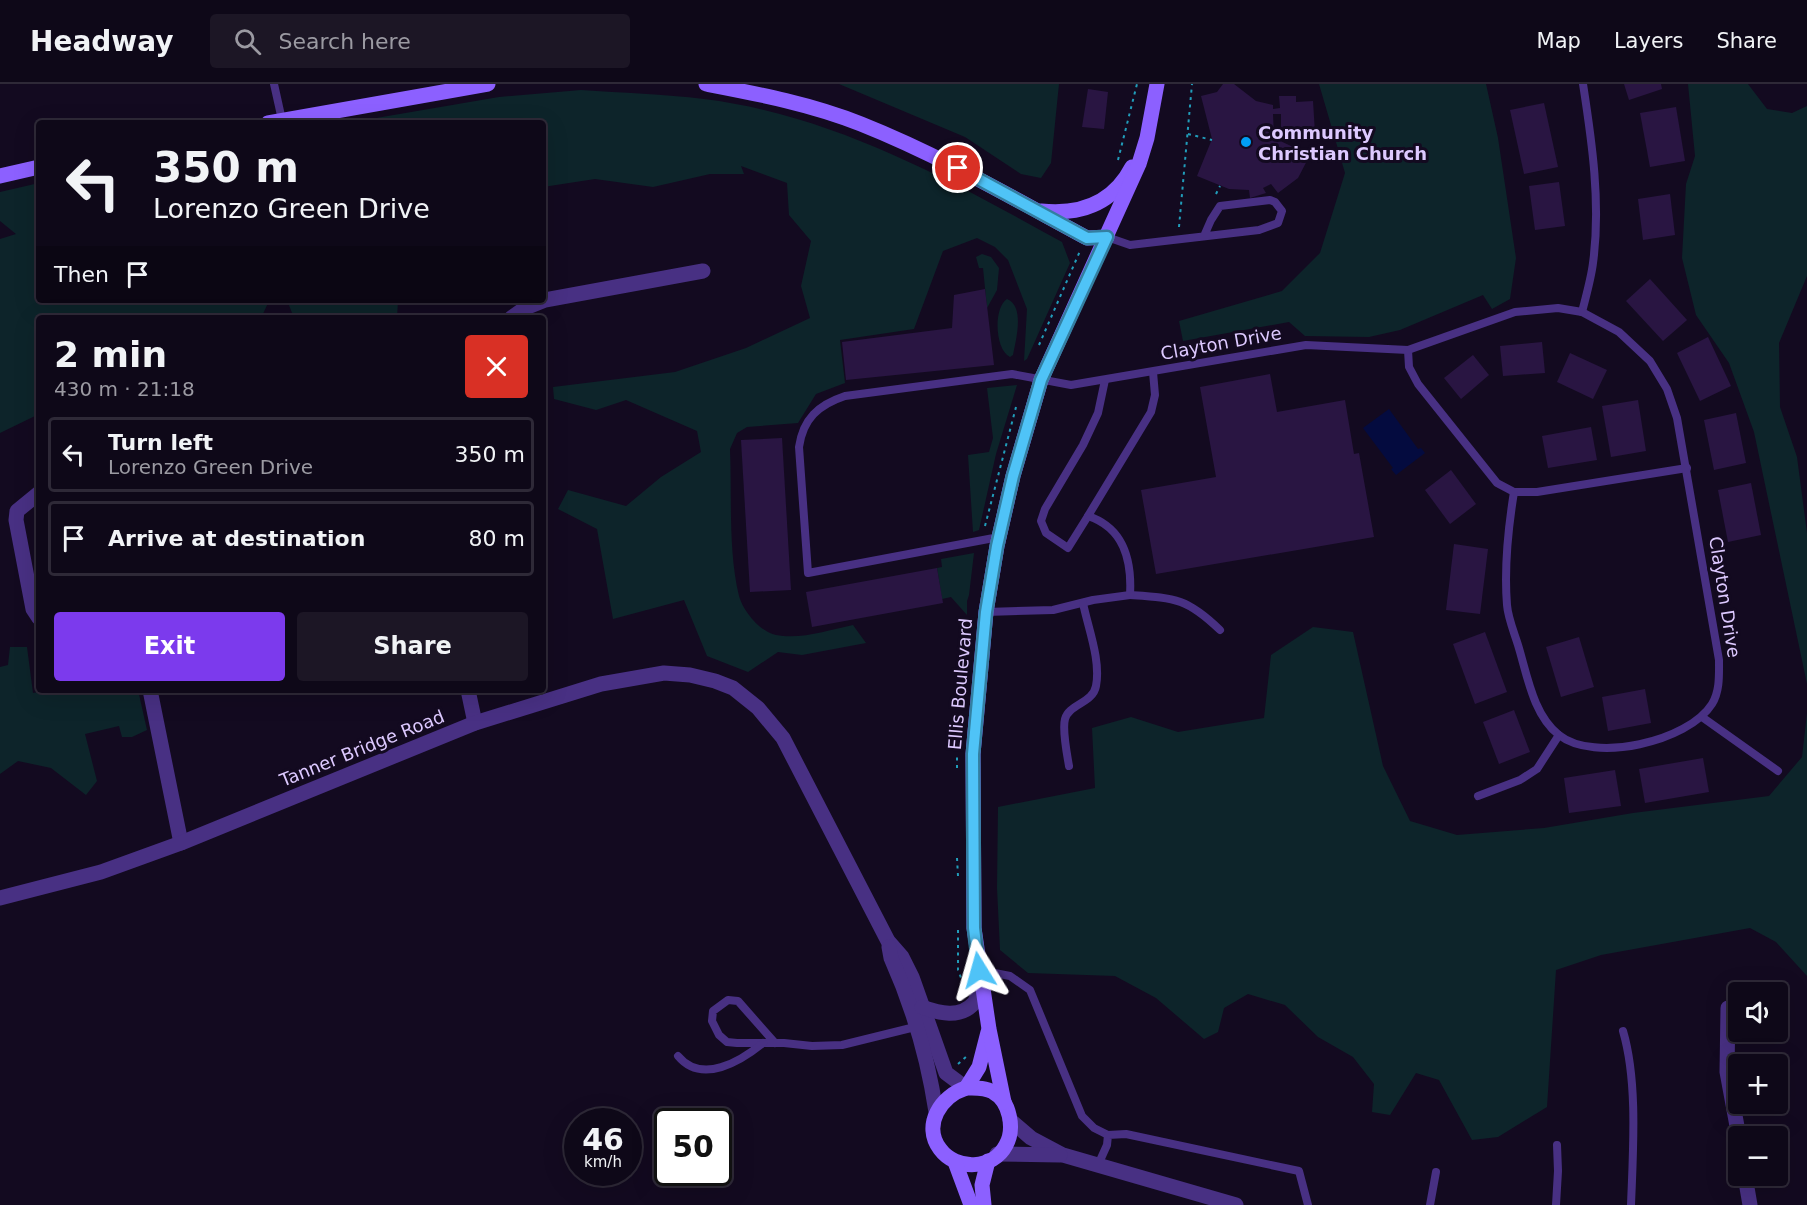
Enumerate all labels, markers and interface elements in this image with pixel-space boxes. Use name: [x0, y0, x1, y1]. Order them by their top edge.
search box: [210, 14, 630, 68]
text: Headway: [30, 25, 174, 58]
icon: search: [231, 25, 264, 58]
text: Search here: [279, 29, 411, 54]
text: Map: [1537, 29, 1581, 53]
text: Layers: [1614, 29, 1683, 53]
text: Share: [1716, 29, 1777, 53]
place label: Community Christian Church: [1258, 122, 1427, 164]
marker: Community Christian Church: [1239, 135, 1253, 149]
pin: [932, 142, 983, 193]
text: 350 m: [153, 143, 299, 192]
icon: left: [54, 144, 132, 222]
icon: arrive: [941, 151, 974, 184]
text: Lorenzo Green Drive: [153, 193, 430, 224]
icon: arrive: [121, 258, 154, 291]
text: Then: [54, 262, 109, 287]
street label: Clayton Drive: [1159, 322, 1283, 364]
text: 2 min: [54, 334, 167, 375]
button: close: [465, 335, 528, 398]
text: 430 m · 21:18: [54, 377, 195, 401]
text: Turn left: [108, 430, 213, 455]
icon: left: [57, 438, 90, 471]
text: 350 m: [455, 442, 525, 467]
text: Lorenzo Green Drive: [108, 455, 313, 479]
icon: arrive: [57, 522, 90, 555]
text: Arrive at destination: [108, 526, 365, 551]
text: 80 m: [469, 526, 525, 551]
street label: Clayton Drive: [1705, 535, 1745, 659]
button: Exit: [54, 612, 285, 681]
button: Share: [297, 612, 528, 681]
street label: Ellis Boulevard: [944, 617, 976, 751]
street label: Tanner Bridge Road: [276, 705, 447, 791]
position arrow: [947, 938, 1011, 1002]
map controls: [1728, 982, 1788, 1186]
button: sound: [1728, 982, 1788, 1042]
button: +: [1728, 1054, 1788, 1114]
speed limit sign: 50: [654, 1108, 732, 1186]
text: 46: [582, 1122, 624, 1157]
button: −: [1728, 1126, 1788, 1186]
text: km/h: [584, 1153, 622, 1171]

